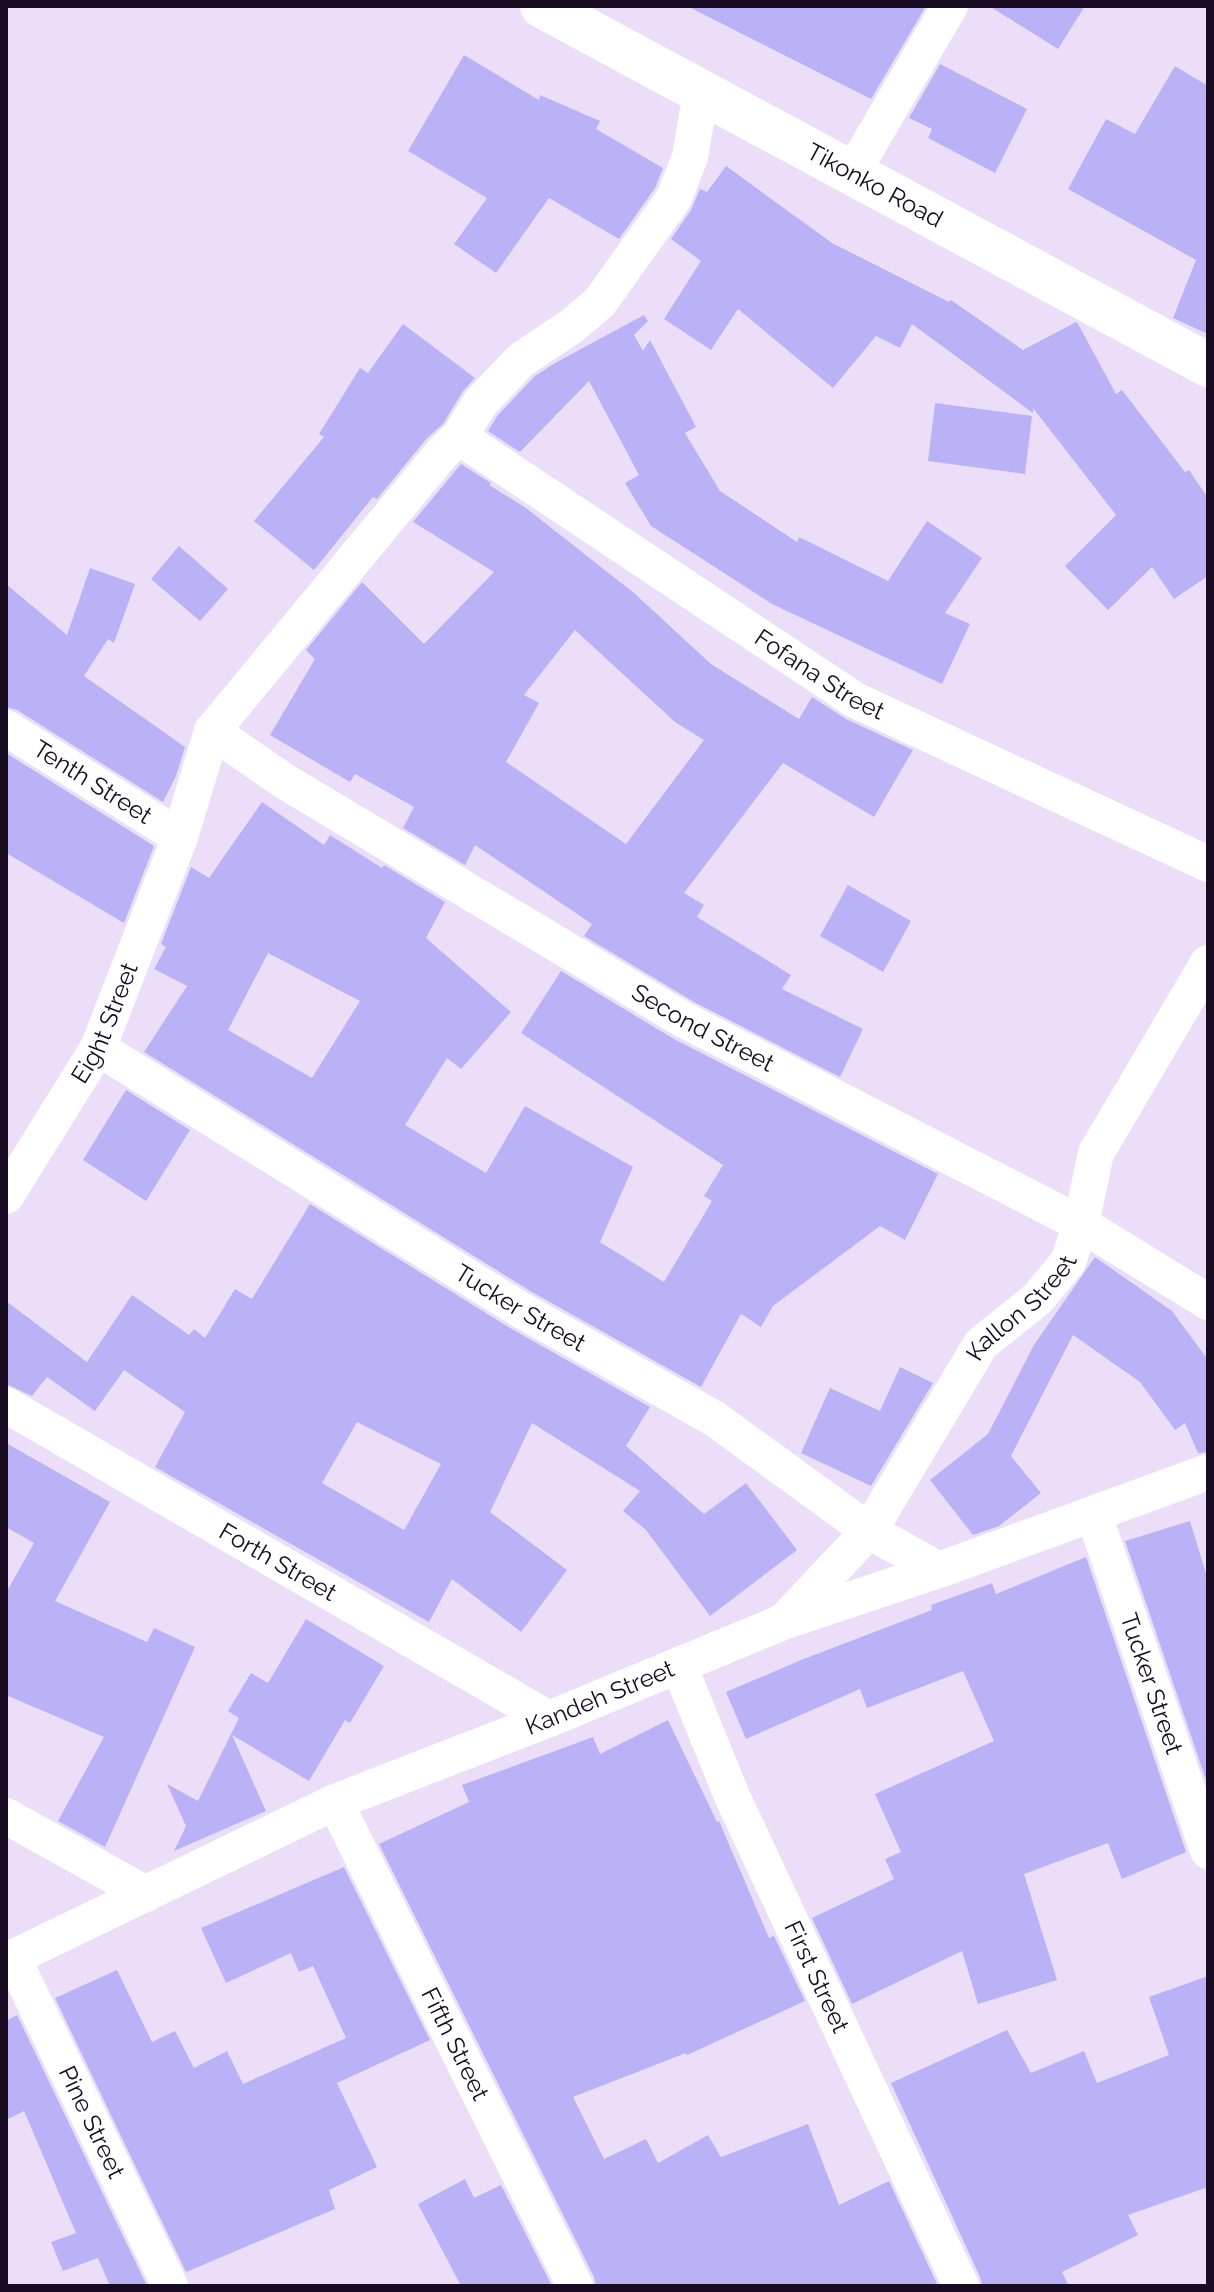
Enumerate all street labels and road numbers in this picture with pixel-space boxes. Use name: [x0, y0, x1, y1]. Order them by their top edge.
street label: Tikonko Road: [802, 136, 948, 233]
street label: Fofana Street: [749, 623, 889, 726]
street label: Tenth Street: [28, 734, 157, 830]
street label: Eight Street: [65, 958, 144, 1088]
street label: Second Street: [627, 977, 779, 1078]
street label: Kallon Street: [959, 1252, 1083, 1366]
street label: Tucker Street: [450, 1258, 591, 1357]
street label: Forth Street: [214, 1516, 342, 1607]
street label: Tucker Street: [1114, 1609, 1189, 1758]
street label: Kandeh Street: [521, 1654, 678, 1741]
street label: First Street: [778, 1916, 856, 2037]
street label: Fifth Street: [415, 1983, 495, 2105]
street label: Pine Street: [53, 2061, 131, 2183]

